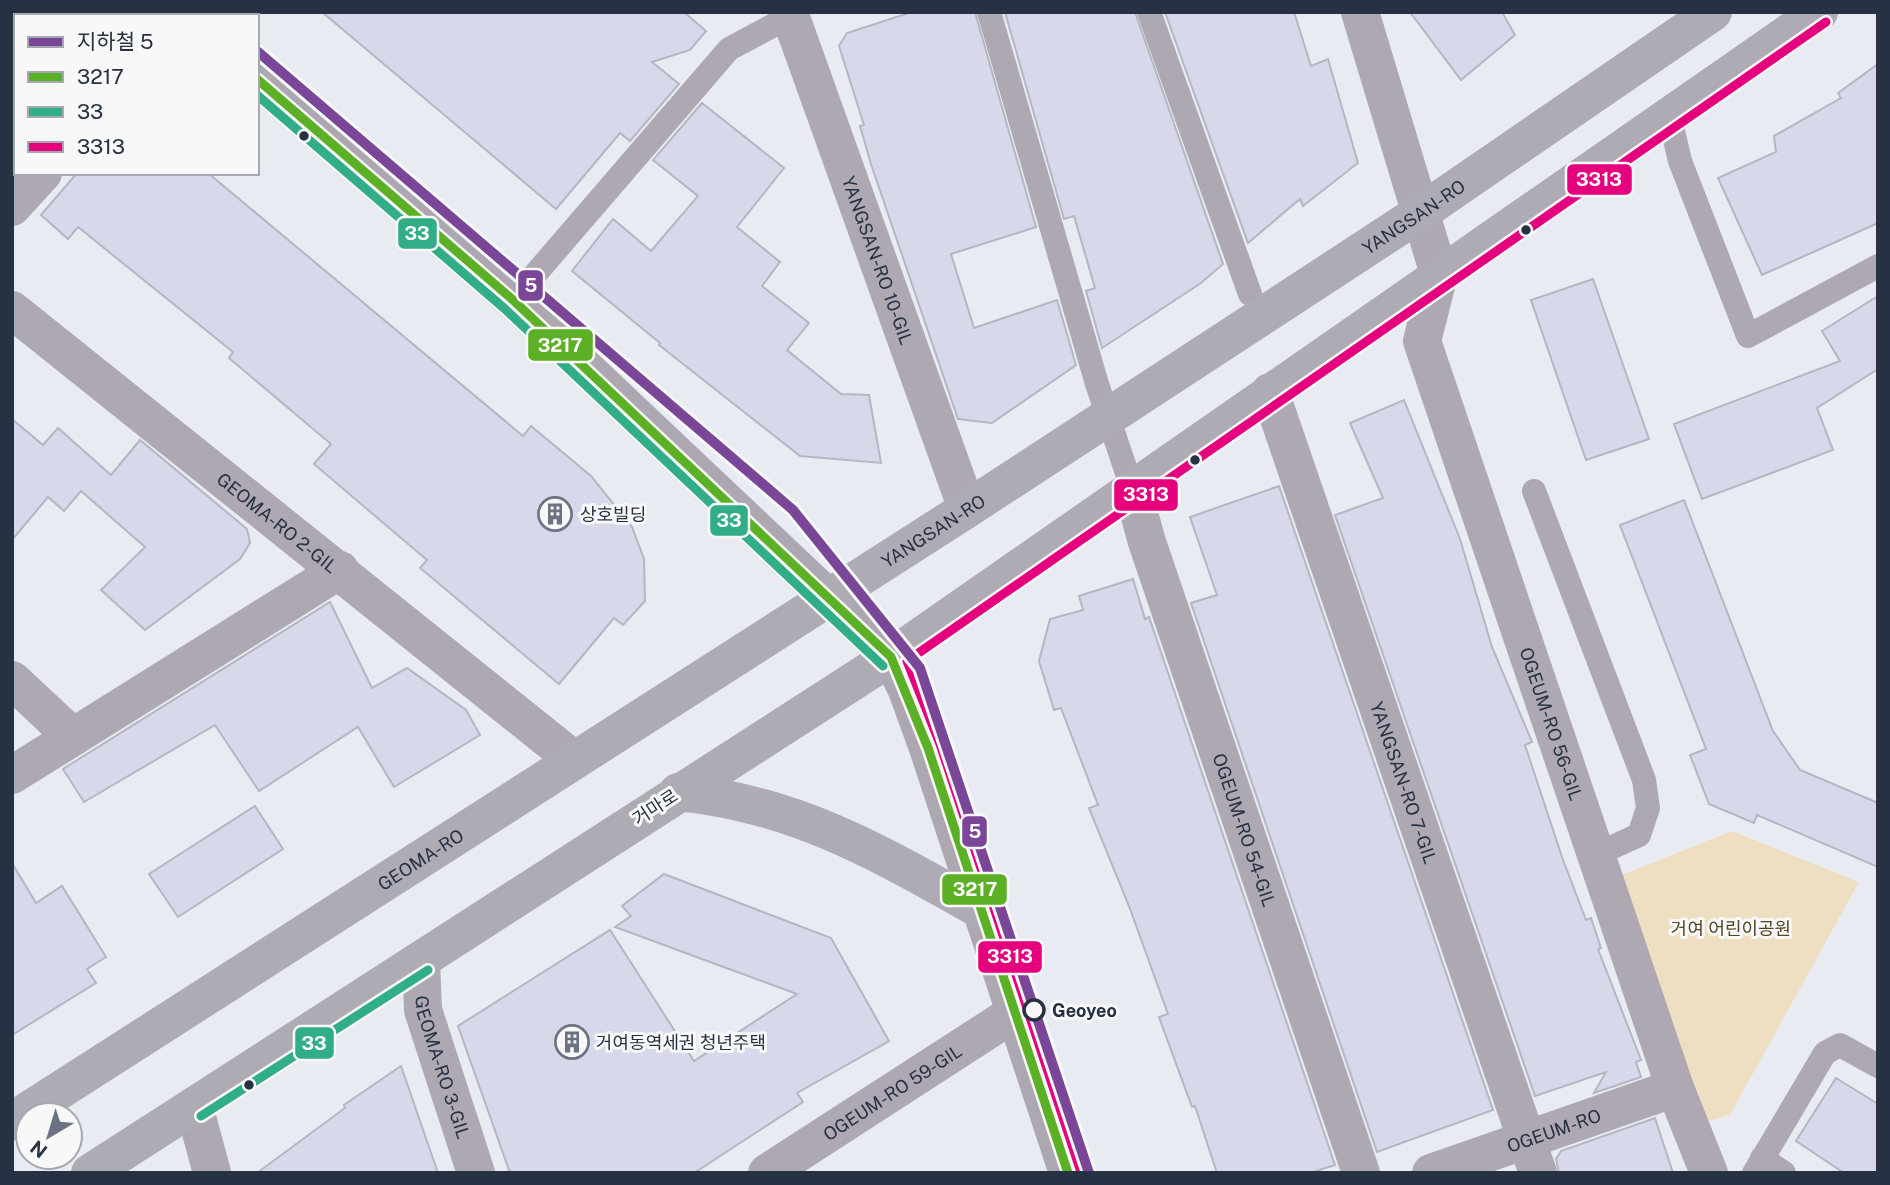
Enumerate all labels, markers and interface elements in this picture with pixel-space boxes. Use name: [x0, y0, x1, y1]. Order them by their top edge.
legend: [14, 14, 259, 175]
text: 지하철 5: [77, 29, 154, 54]
text: 3217: [77, 64, 124, 89]
text: 33: [77, 99, 103, 124]
unlabelled marker: [297, 129, 311, 143]
text: 3313: [77, 134, 125, 159]
line badge: 3313: [1566, 163, 1633, 196]
text: 3313: [1576, 168, 1622, 190]
street label: YANGSAN-RO 10-GIL: [838, 173, 918, 348]
street label: YANGSAN-RO: [1358, 175, 1469, 258]
line badge: 33: [397, 217, 438, 250]
text: 33: [404, 222, 430, 244]
unlabelled marker: [1519, 223, 1533, 237]
line badge: 5: [517, 269, 544, 302]
text: 5: [525, 274, 537, 296]
line badge: 3217: [527, 328, 594, 362]
text: 3217: [538, 334, 582, 356]
unlabelled marker: [1188, 453, 1202, 467]
street label: GEOMA-RO 2-GIL: [213, 468, 342, 577]
line badge: 3313: [1113, 478, 1179, 512]
text: 3313: [1123, 483, 1169, 505]
street label: YANGSAN-RO: [877, 490, 989, 572]
building icon: 상호빌딩: [536, 495, 574, 533]
place label: 상호빌딩: [580, 504, 646, 525]
line badge: 33: [709, 504, 749, 537]
text: 33: [716, 509, 742, 531]
street label: OGEUM-RO 56-GIL: [1516, 644, 1587, 803]
street label: YANGSAN-RO 7-GIL: [1367, 699, 1442, 866]
street label: OGEUM-RO 54-GIL: [1209, 750, 1280, 909]
street label: 거마로: [628, 785, 682, 829]
line badge: 5: [961, 815, 988, 848]
text: 5: [969, 820, 981, 842]
street label: GEOMA-RO: [374, 824, 467, 895]
line badge: 3217: [941, 873, 1008, 906]
text: 3217: [953, 878, 997, 900]
park label: 거여 어린이공원: [1671, 918, 1791, 939]
line badge: 3313: [977, 940, 1043, 974]
text: 3313: [987, 945, 1033, 967]
street label: GEOMA-RO 3-GIL: [412, 995, 475, 1141]
marker: Geoyeo: [1023, 999, 1045, 1021]
place label: Geoyeo: [1052, 1000, 1117, 1021]
building icon: 거여동역세권 청년주택: [553, 1023, 591, 1061]
line badge: 33: [294, 1026, 335, 1060]
text: 33: [301, 1032, 327, 1054]
place label: 거여동역세권 청년주택: [596, 1032, 766, 1053]
street label: OGEUM-RO 59-GIL: [819, 1040, 965, 1145]
unlabelled marker: [242, 1078, 256, 1092]
north arrow: [14, 1101, 84, 1171]
street label: OGEUM-RO: [1504, 1104, 1604, 1156]
text: N: [26, 1136, 51, 1163]

